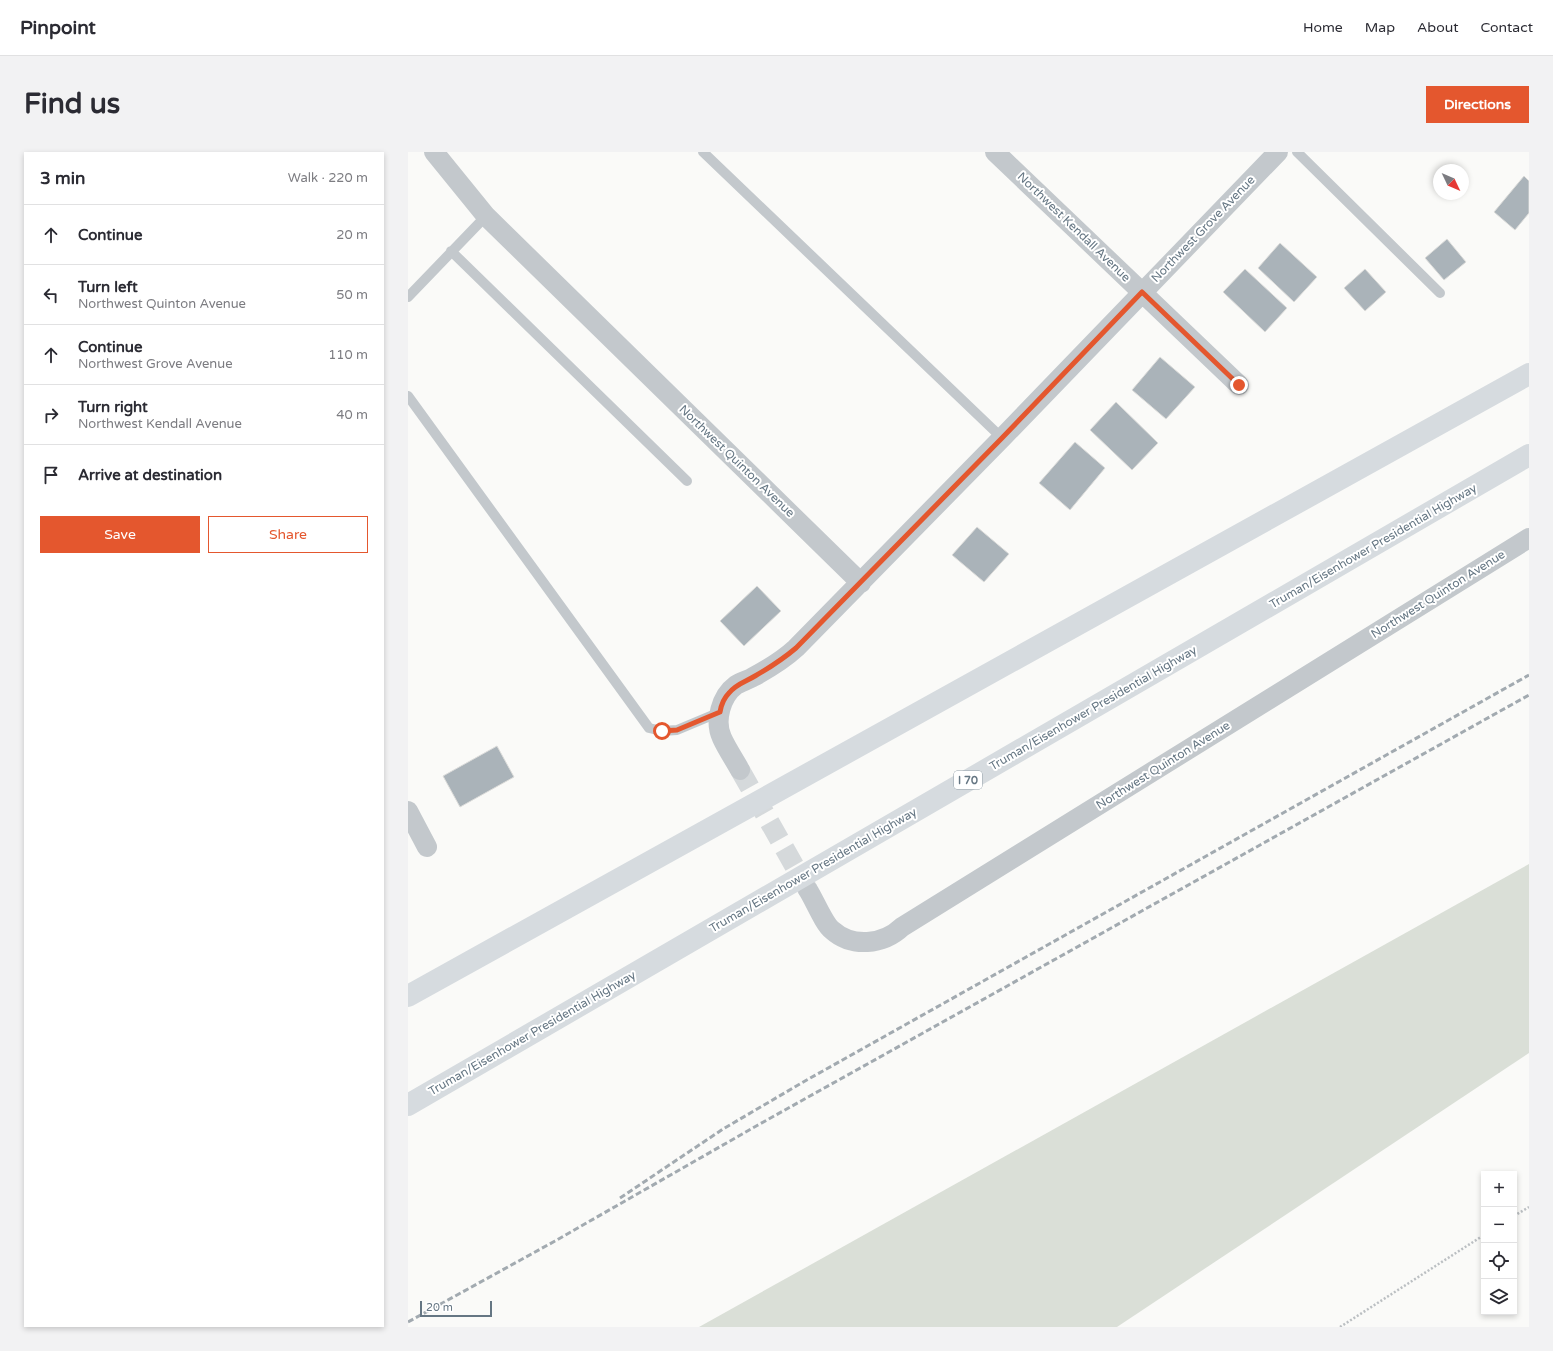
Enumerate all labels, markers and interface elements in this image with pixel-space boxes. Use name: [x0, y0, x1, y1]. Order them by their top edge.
text: Pinpoint: [20, 17, 96, 39]
text: Home: [1303, 19, 1343, 36]
text: Map: [1365, 19, 1395, 36]
text: About: [1417, 19, 1459, 36]
text: Contact: [1481, 19, 1533, 36]
button: Directions: [1426, 86, 1529, 123]
text: Find us: [24, 87, 120, 121]
north arrow: [1433, 164, 1469, 200]
text: 3 min: [40, 168, 85, 189]
street label: Northwest Kendall Avenue: [1015, 169, 1133, 285]
text: Walk · 220 m: [288, 170, 368, 186]
street label: Northwest Grove Avenue: [1148, 173, 1258, 285]
icon: ahead: [40, 224, 62, 246]
text: Continue: [78, 226, 142, 244]
text: 20 m: [336, 227, 368, 243]
text: Turn left: [78, 278, 138, 296]
icon: left: [40, 284, 62, 306]
text: 50 m: [336, 287, 368, 303]
text: Northwest Quinton Avenue: [78, 296, 246, 312]
text: Continue: [78, 338, 142, 356]
icon: ahead: [40, 344, 62, 366]
text: 110 m: [328, 347, 368, 363]
text: Northwest Grove Avenue: [78, 356, 233, 372]
route end: [1230, 376, 1248, 394]
text: Turn right: [78, 398, 148, 416]
street label: Northwest Quinton Avenue: [676, 402, 798, 520]
icon: right: [40, 404, 62, 426]
text: 40 m: [336, 407, 368, 423]
text: Northwest Kendall Avenue: [78, 416, 242, 432]
icon: arrive: [40, 464, 62, 486]
text: Arrive at destination: [78, 466, 222, 484]
street label: Truman/Eisenhower Presidential Highway: [1267, 480, 1480, 611]
button: Save: [40, 516, 200, 553]
button: Share: [208, 516, 368, 553]
street label: Northwest Quinton Avenue: [1369, 547, 1508, 641]
street label: Truman/Eisenhower Presidential Highway: [987, 642, 1200, 773]
street label: Northwest Quinton Avenue: [1094, 718, 1233, 812]
route start: [653, 722, 671, 740]
road number: I 70: [954, 771, 982, 789]
street label: Truman/Eisenhower Presidential Highway: [707, 804, 920, 935]
street label: Truman/Eisenhower Presidential Highway: [426, 967, 639, 1098]
map controls: [1481, 1171, 1517, 1315]
button: +: [1481, 1171, 1517, 1207]
button: −: [1481, 1207, 1517, 1243]
button: locate: [1481, 1243, 1517, 1279]
button: layers: [1481, 1279, 1517, 1315]
scale bar: [420, 1299, 492, 1318]
text: 20 m: [426, 1301, 453, 1314]

